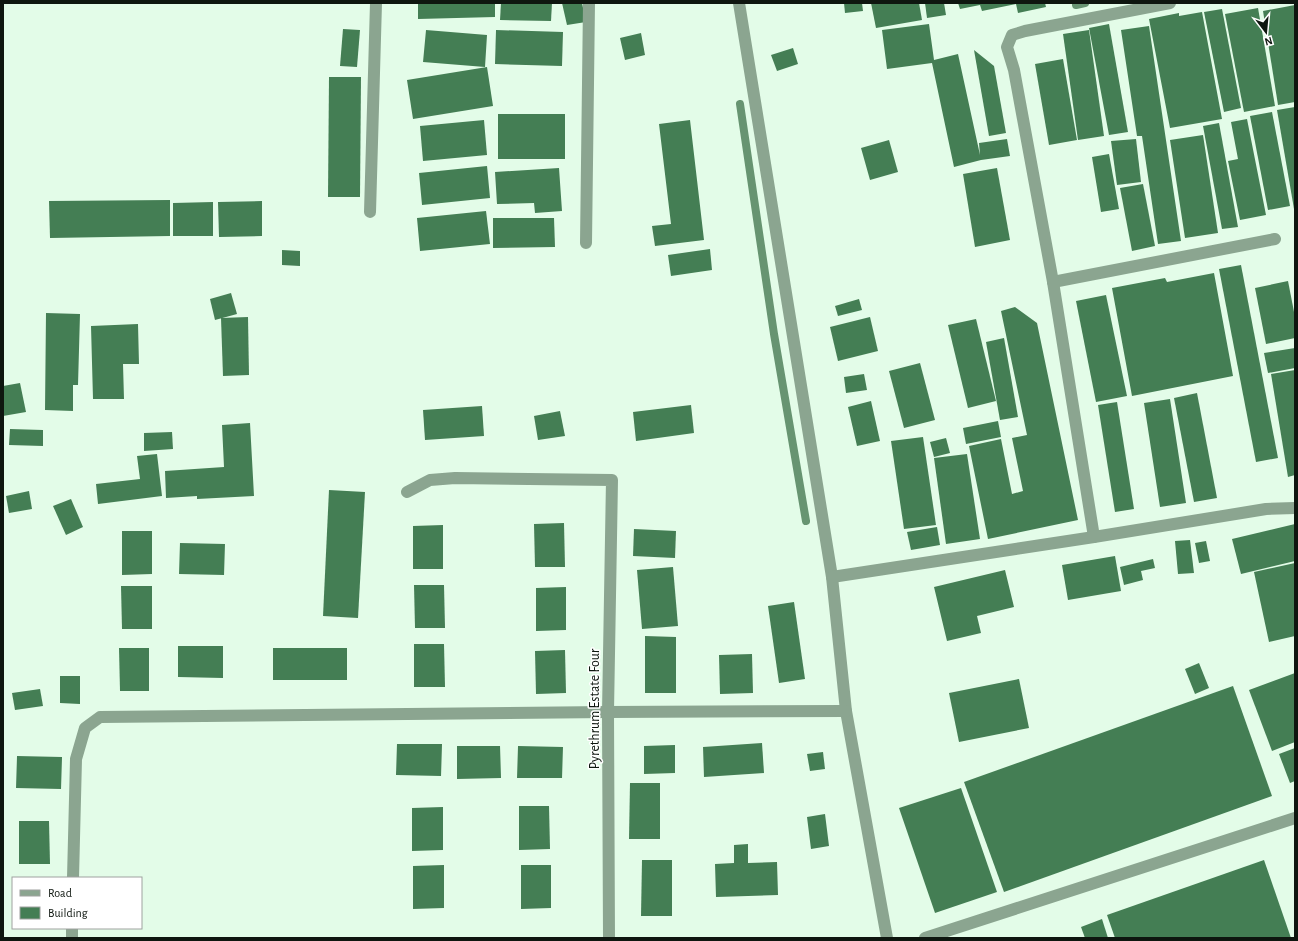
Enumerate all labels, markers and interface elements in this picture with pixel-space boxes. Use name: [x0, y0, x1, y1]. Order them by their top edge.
north arrow: [1246, 12, 1286, 52]
text: N: [1263, 35, 1274, 47]
street label: Pyrethrum Estate Four: [588, 648, 602, 769]
legend: [12, 877, 142, 929]
text: Road: [48, 887, 72, 899]
text: Building: [48, 907, 88, 919]

